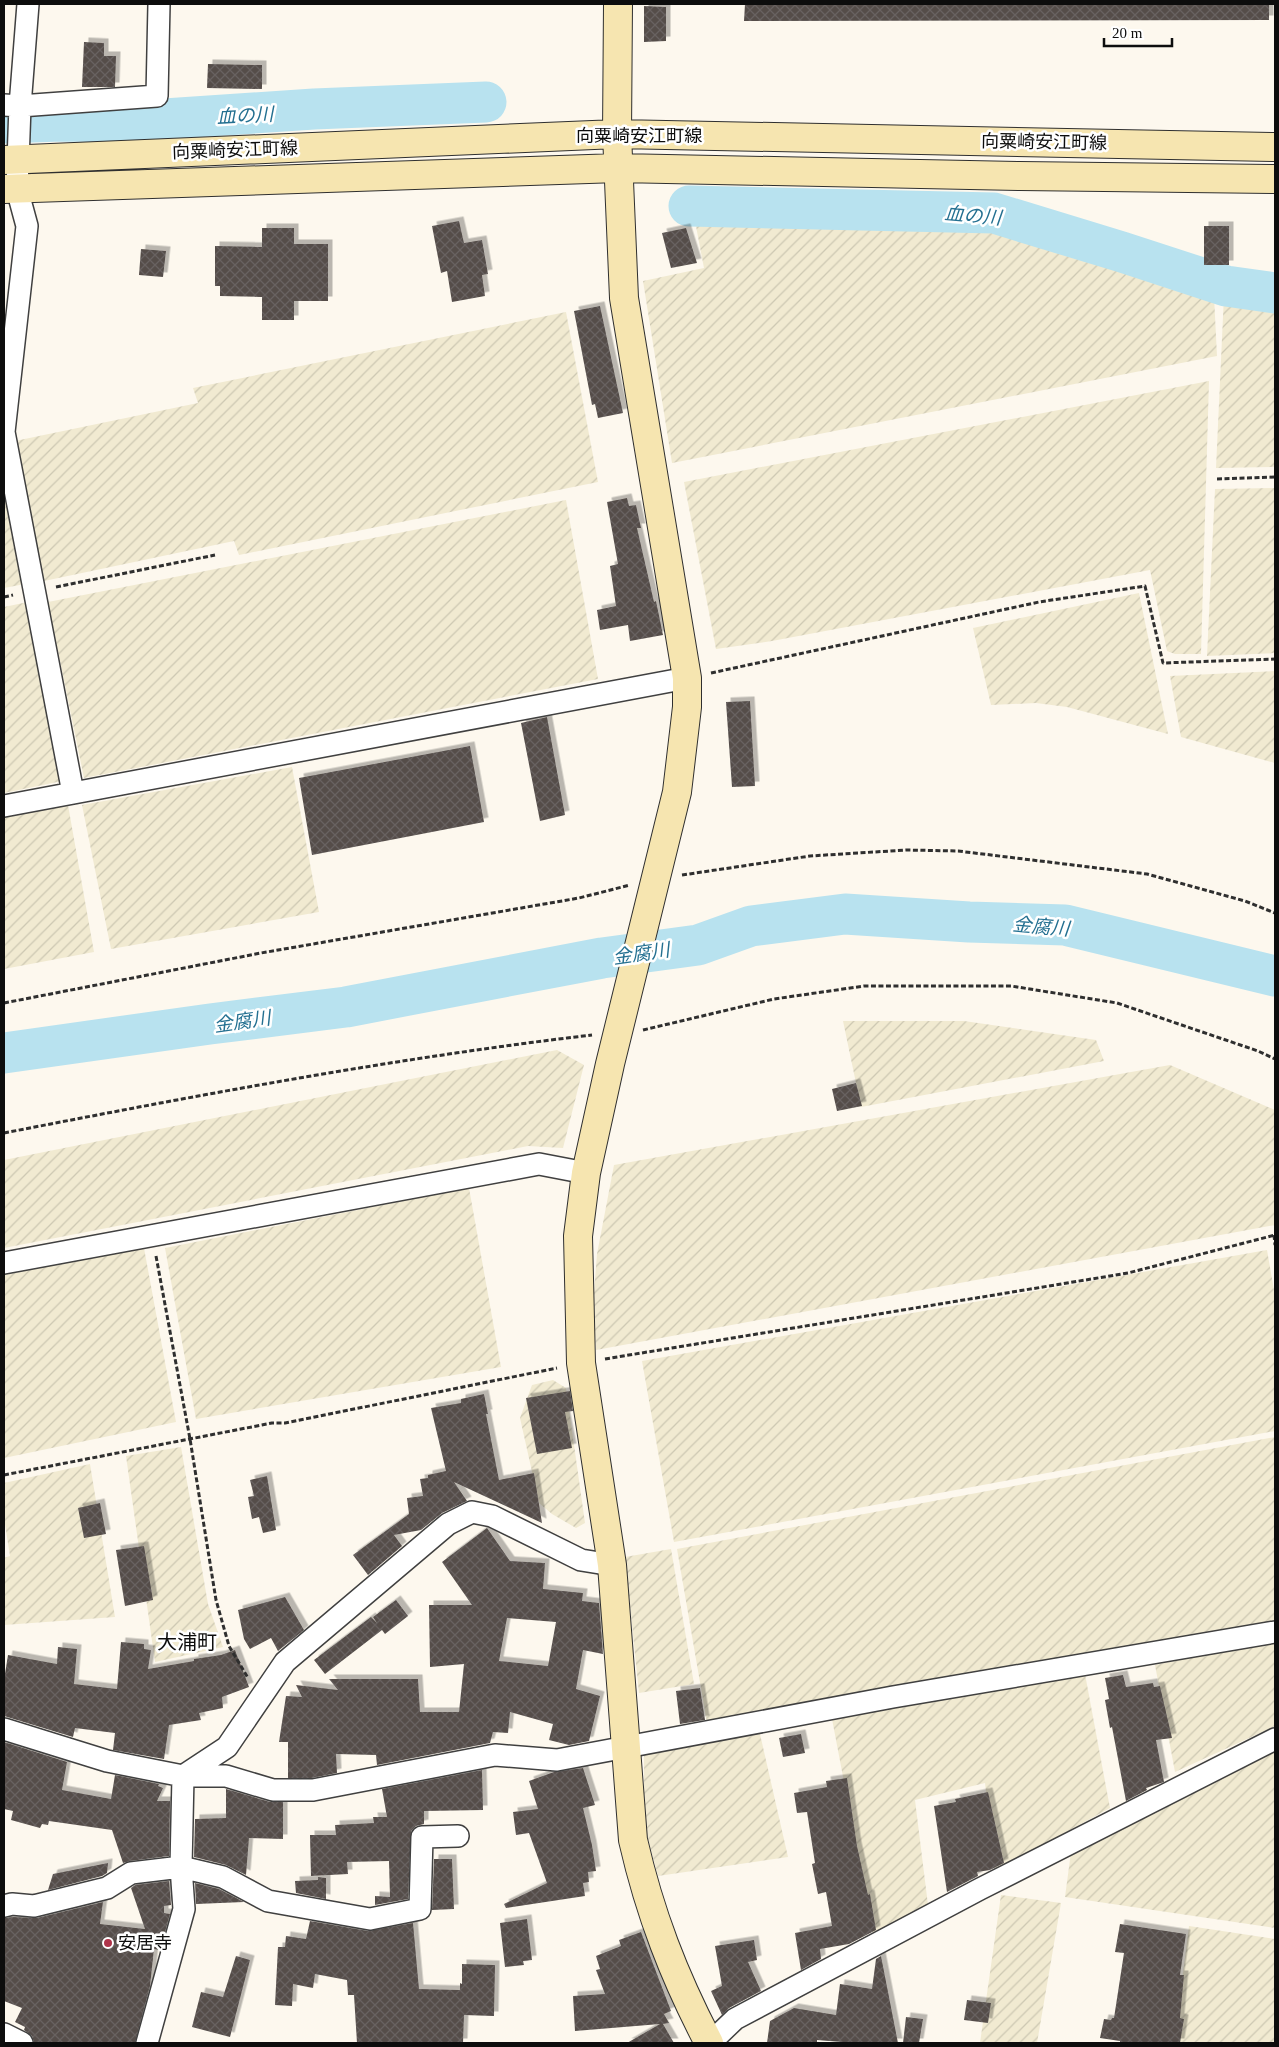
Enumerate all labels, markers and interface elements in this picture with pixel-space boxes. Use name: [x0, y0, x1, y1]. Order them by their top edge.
scale bar: [1104, 15, 1172, 47]
text: 20 m: [1112, 25, 1143, 41]
water label: 血の川: [216, 103, 276, 127]
street label: 向粟崎安江町線: [576, 126, 702, 146]
street label: 向粟崎安江町線: [981, 131, 1107, 153]
street label: 向粟崎安江町線: [172, 138, 298, 162]
water label: 血の川: [944, 203, 1004, 229]
water label: 金腐川: [1012, 914, 1072, 940]
water label: 金腐川: [611, 939, 673, 968]
water label: 金腐川: [212, 1007, 274, 1036]
district label: 大浦町: [157, 1631, 217, 1653]
place label: 安居寺: [118, 1933, 172, 1953]
marker: 安居寺: [102, 1937, 114, 1949]

